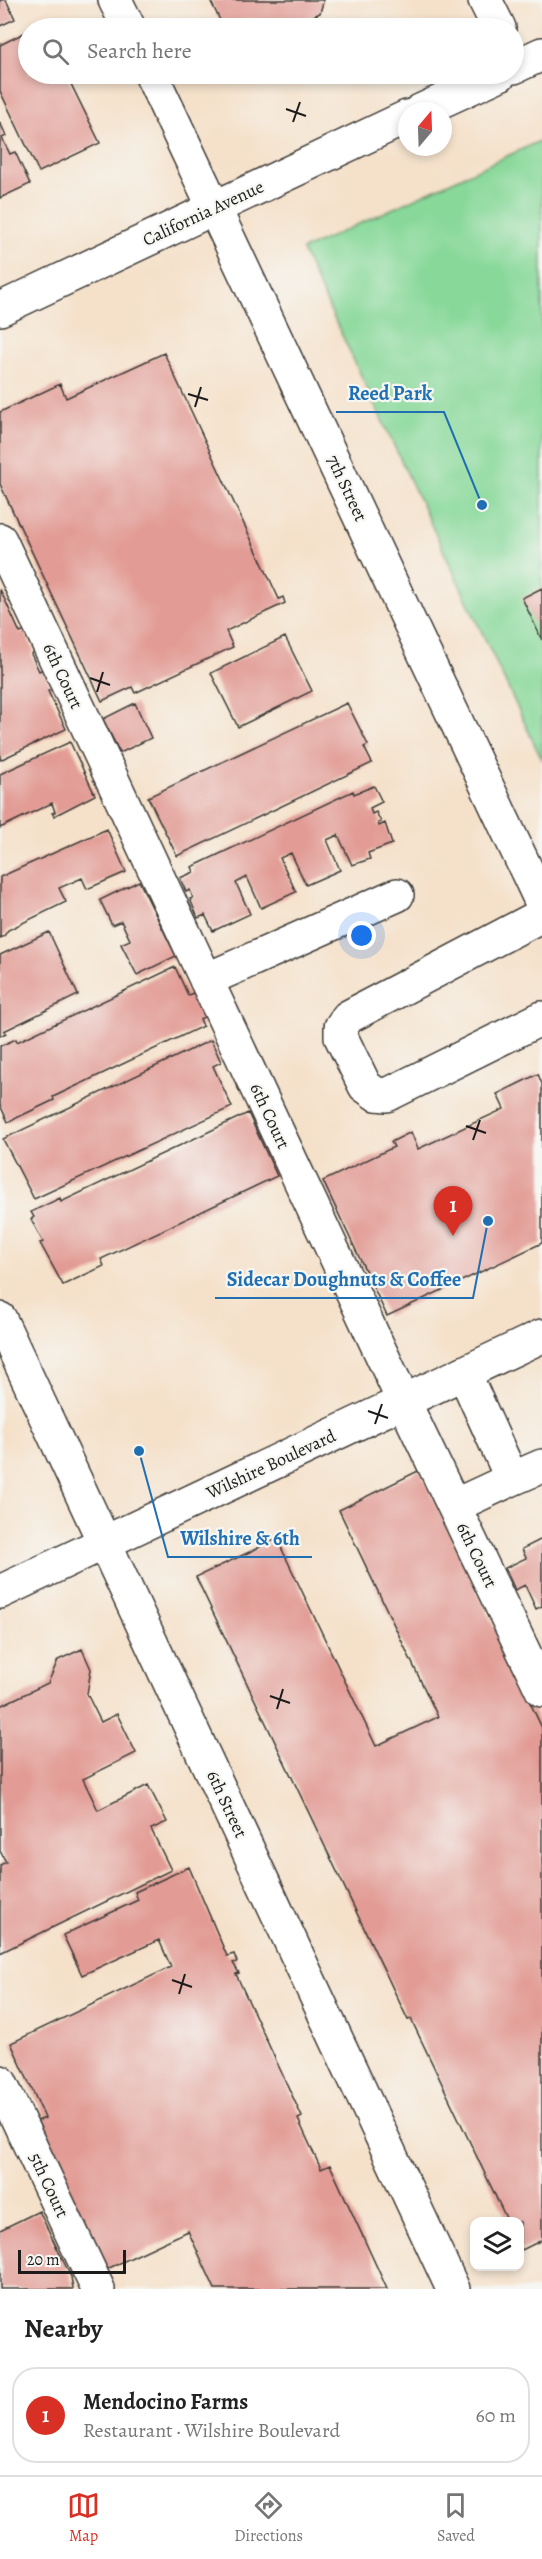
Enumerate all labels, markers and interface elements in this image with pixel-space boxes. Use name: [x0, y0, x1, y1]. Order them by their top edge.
search box: [18, 18, 524, 84]
icon: search: [39, 35, 72, 68]
text: Search here: [87, 36, 192, 66]
north arrow: [398, 102, 452, 156]
street label: California Avenue: [139, 174, 267, 252]
callout: Reed Park: [336, 374, 444, 412]
text: Reed Park: [348, 380, 433, 407]
street label: 7th Street: [321, 451, 373, 525]
street label: 6th Court: [37, 639, 89, 713]
your location: [347, 921, 376, 950]
street label: 6th Court: [244, 1079, 296, 1153]
pin: 1: [434, 1186, 472, 1236]
callout: Sidecar Doughnuts & Coffee: [215, 1260, 473, 1298]
text: Sidecar Doughnuts & Coffee: [227, 1266, 461, 1293]
street label: Wilshire Boulevard: [202, 1423, 340, 1505]
street label: 6th Court: [451, 1518, 503, 1592]
callout: Wilshire & 6th: [168, 1519, 312, 1557]
text: Wilshire & 6th: [179, 1525, 300, 1552]
street label: 6th Street: [201, 1766, 253, 1842]
street label: 5th Court: [23, 2149, 75, 2222]
map controls: [470, 2217, 524, 2271]
button: layers: [470, 2217, 524, 2271]
scale bar: [18, 2247, 126, 2274]
text: 20 m: [27, 2249, 60, 2271]
text: Nearby: [24, 2311, 103, 2346]
text: Mendocino Farms: [83, 2387, 248, 2417]
text: 1: [42, 2402, 49, 2429]
text: 60 m: [476, 2402, 516, 2429]
text: Restaurant · Wilshire Boulevard: [83, 2417, 340, 2444]
tab: Map: [67, 2489, 100, 2547]
tab: Directions: [234, 2489, 303, 2547]
tab: Saved: [437, 2489, 475, 2547]

